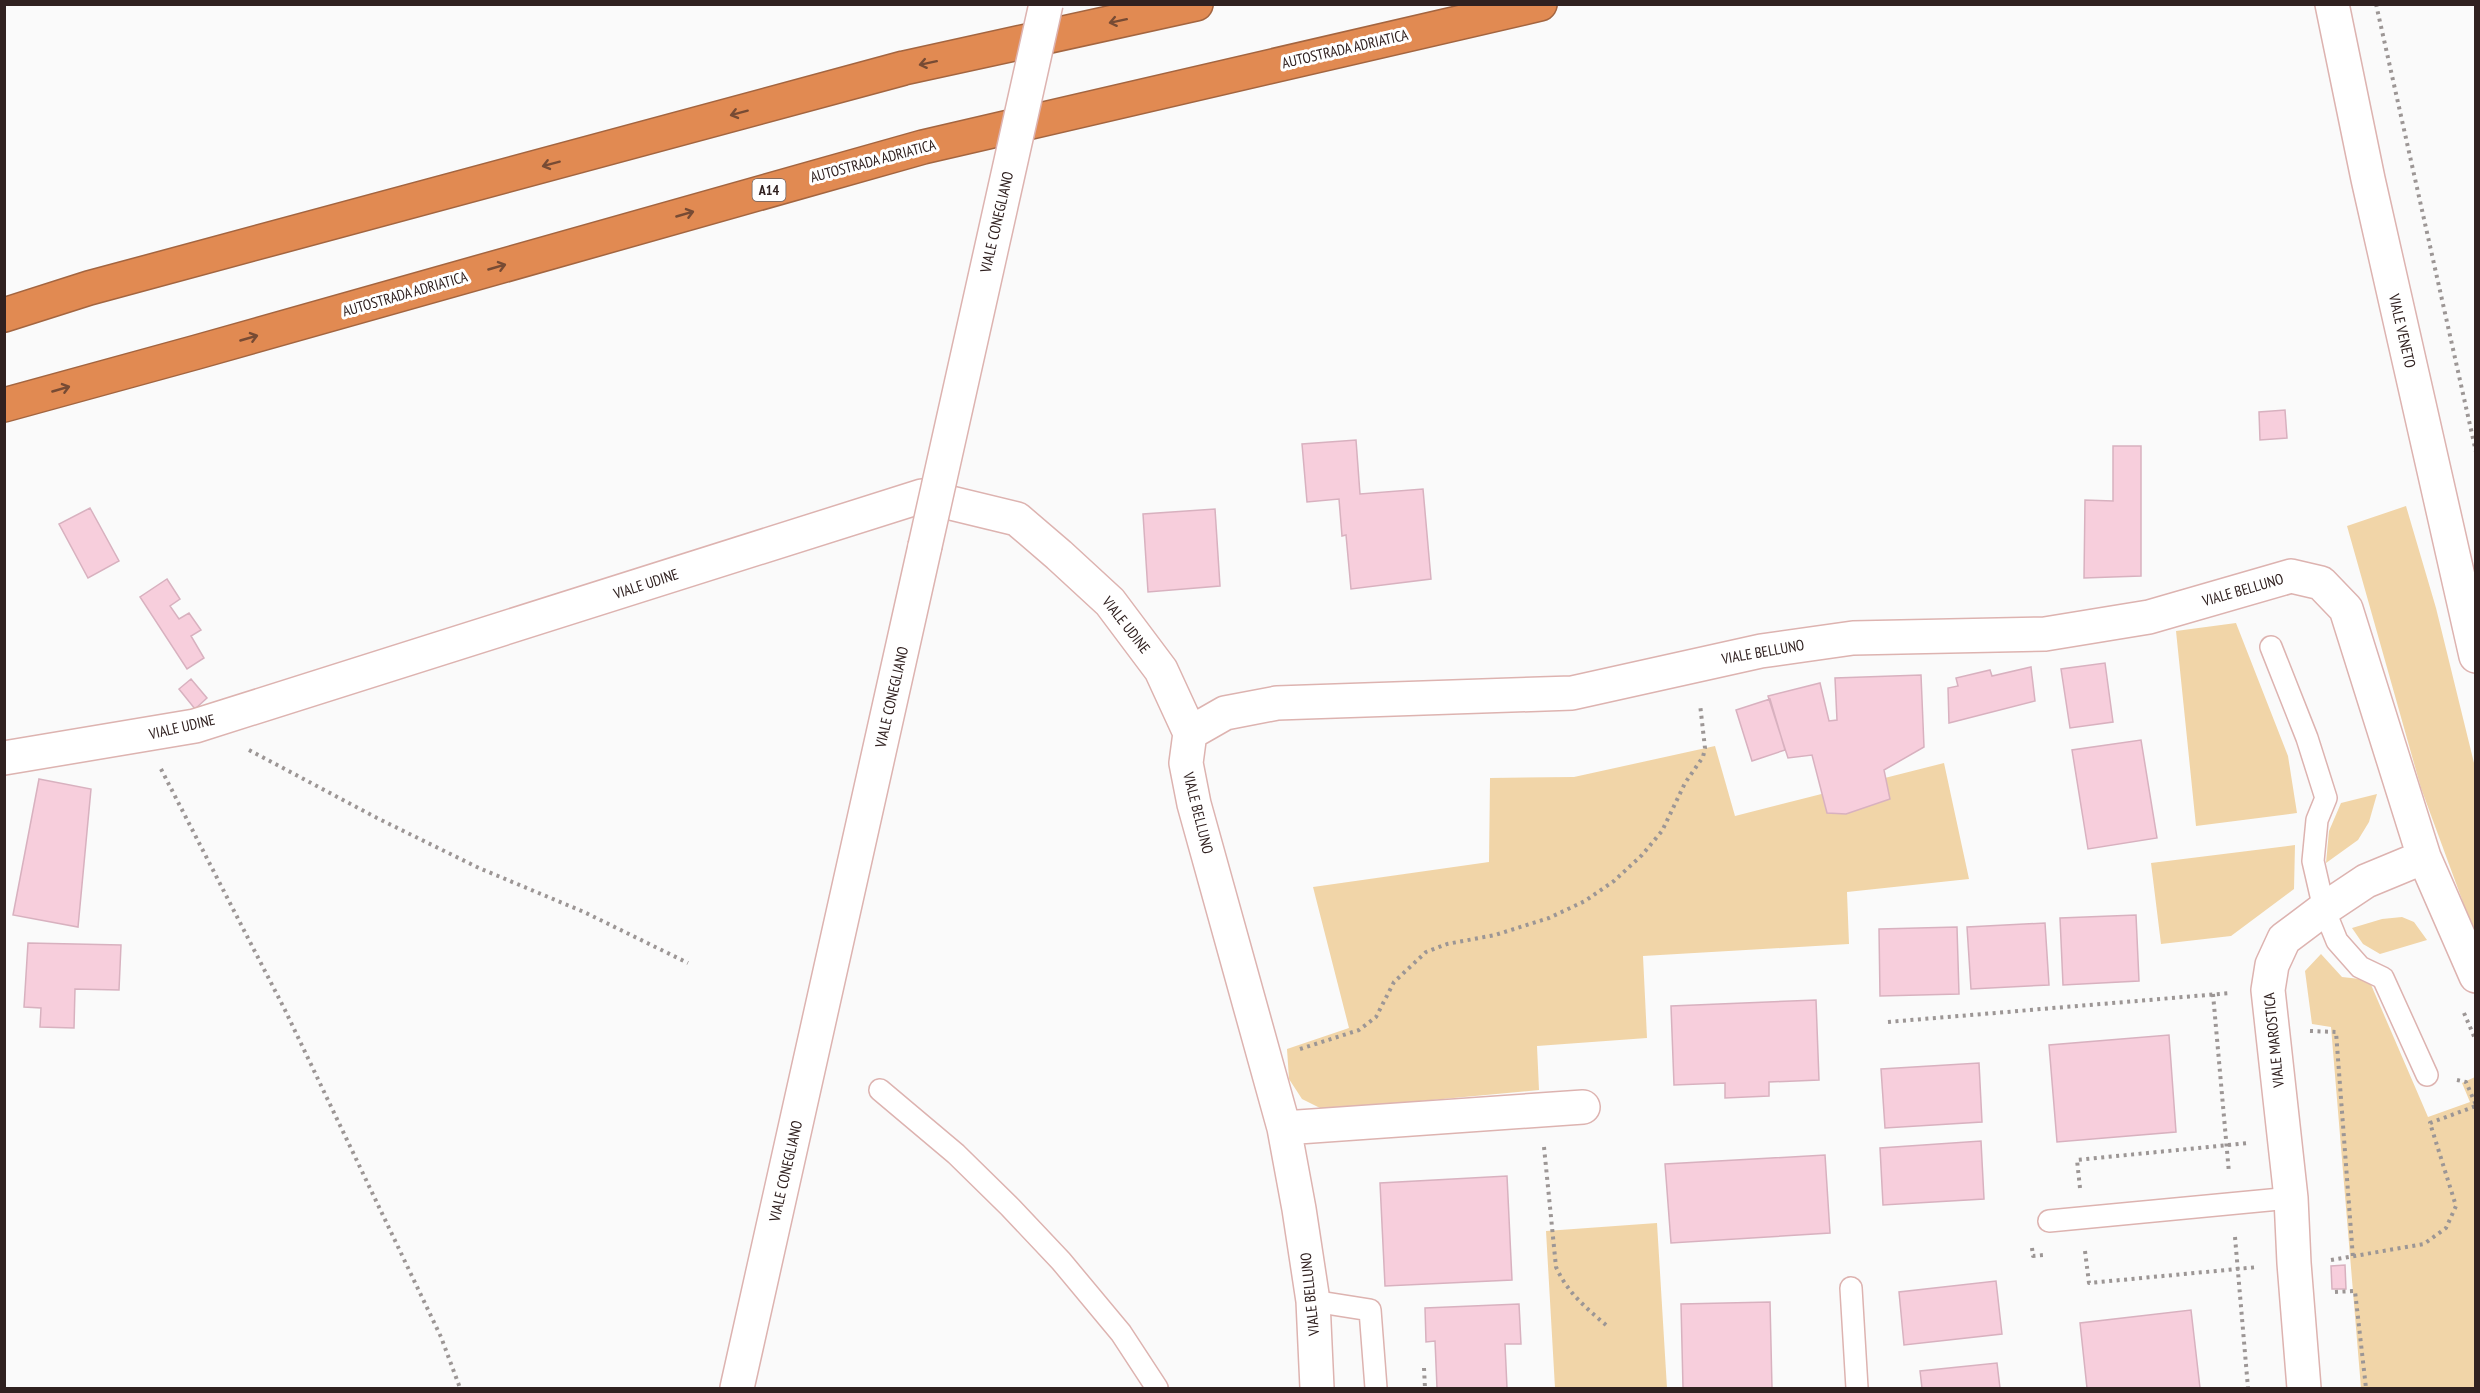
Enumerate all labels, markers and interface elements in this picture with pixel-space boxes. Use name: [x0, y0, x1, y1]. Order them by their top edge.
one-way arrow: [1109, 16, 1128, 28]
street label: AUTOSTRADA ADRIATICA: [1280, 25, 1411, 72]
one-way arrow: [919, 58, 938, 69]
one-way arrow: [730, 107, 749, 119]
street label: AUTOSTRADA ADRIATICA: [808, 134, 939, 186]
one-way arrow: [542, 158, 561, 170]
street label: VIALE CONEGLIANO: [975, 169, 1017, 275]
road number: A14: [752, 179, 786, 201]
one-way arrow: [675, 208, 694, 219]
one-way arrow: [487, 261, 506, 272]
street label: AUTOSTRADA ADRIATICA: [340, 266, 470, 320]
street label: VIALE VENETO: [2385, 291, 2420, 370]
one-way arrow: [239, 332, 258, 343]
one-way arrow: [51, 383, 70, 394]
street label: VIALE UDINE: [610, 564, 681, 603]
street label: VIALE BELLUNO: [2199, 569, 2286, 610]
street label: VIALE UDINE: [1098, 592, 1155, 657]
street label: VIALE BELLUNO: [1719, 635, 1806, 668]
street label: VIALE CONEGLIANO: [870, 644, 912, 750]
street label: VIALE UDINE: [146, 710, 217, 744]
street label: VIALE BELLUNO: [1179, 769, 1218, 856]
street label: VIALE MAROSTICA: [2259, 991, 2288, 1089]
street label: VIALE CONEGLIANO: [764, 1118, 806, 1224]
street label: VIALE BELLUNO: [1296, 1252, 1323, 1338]

